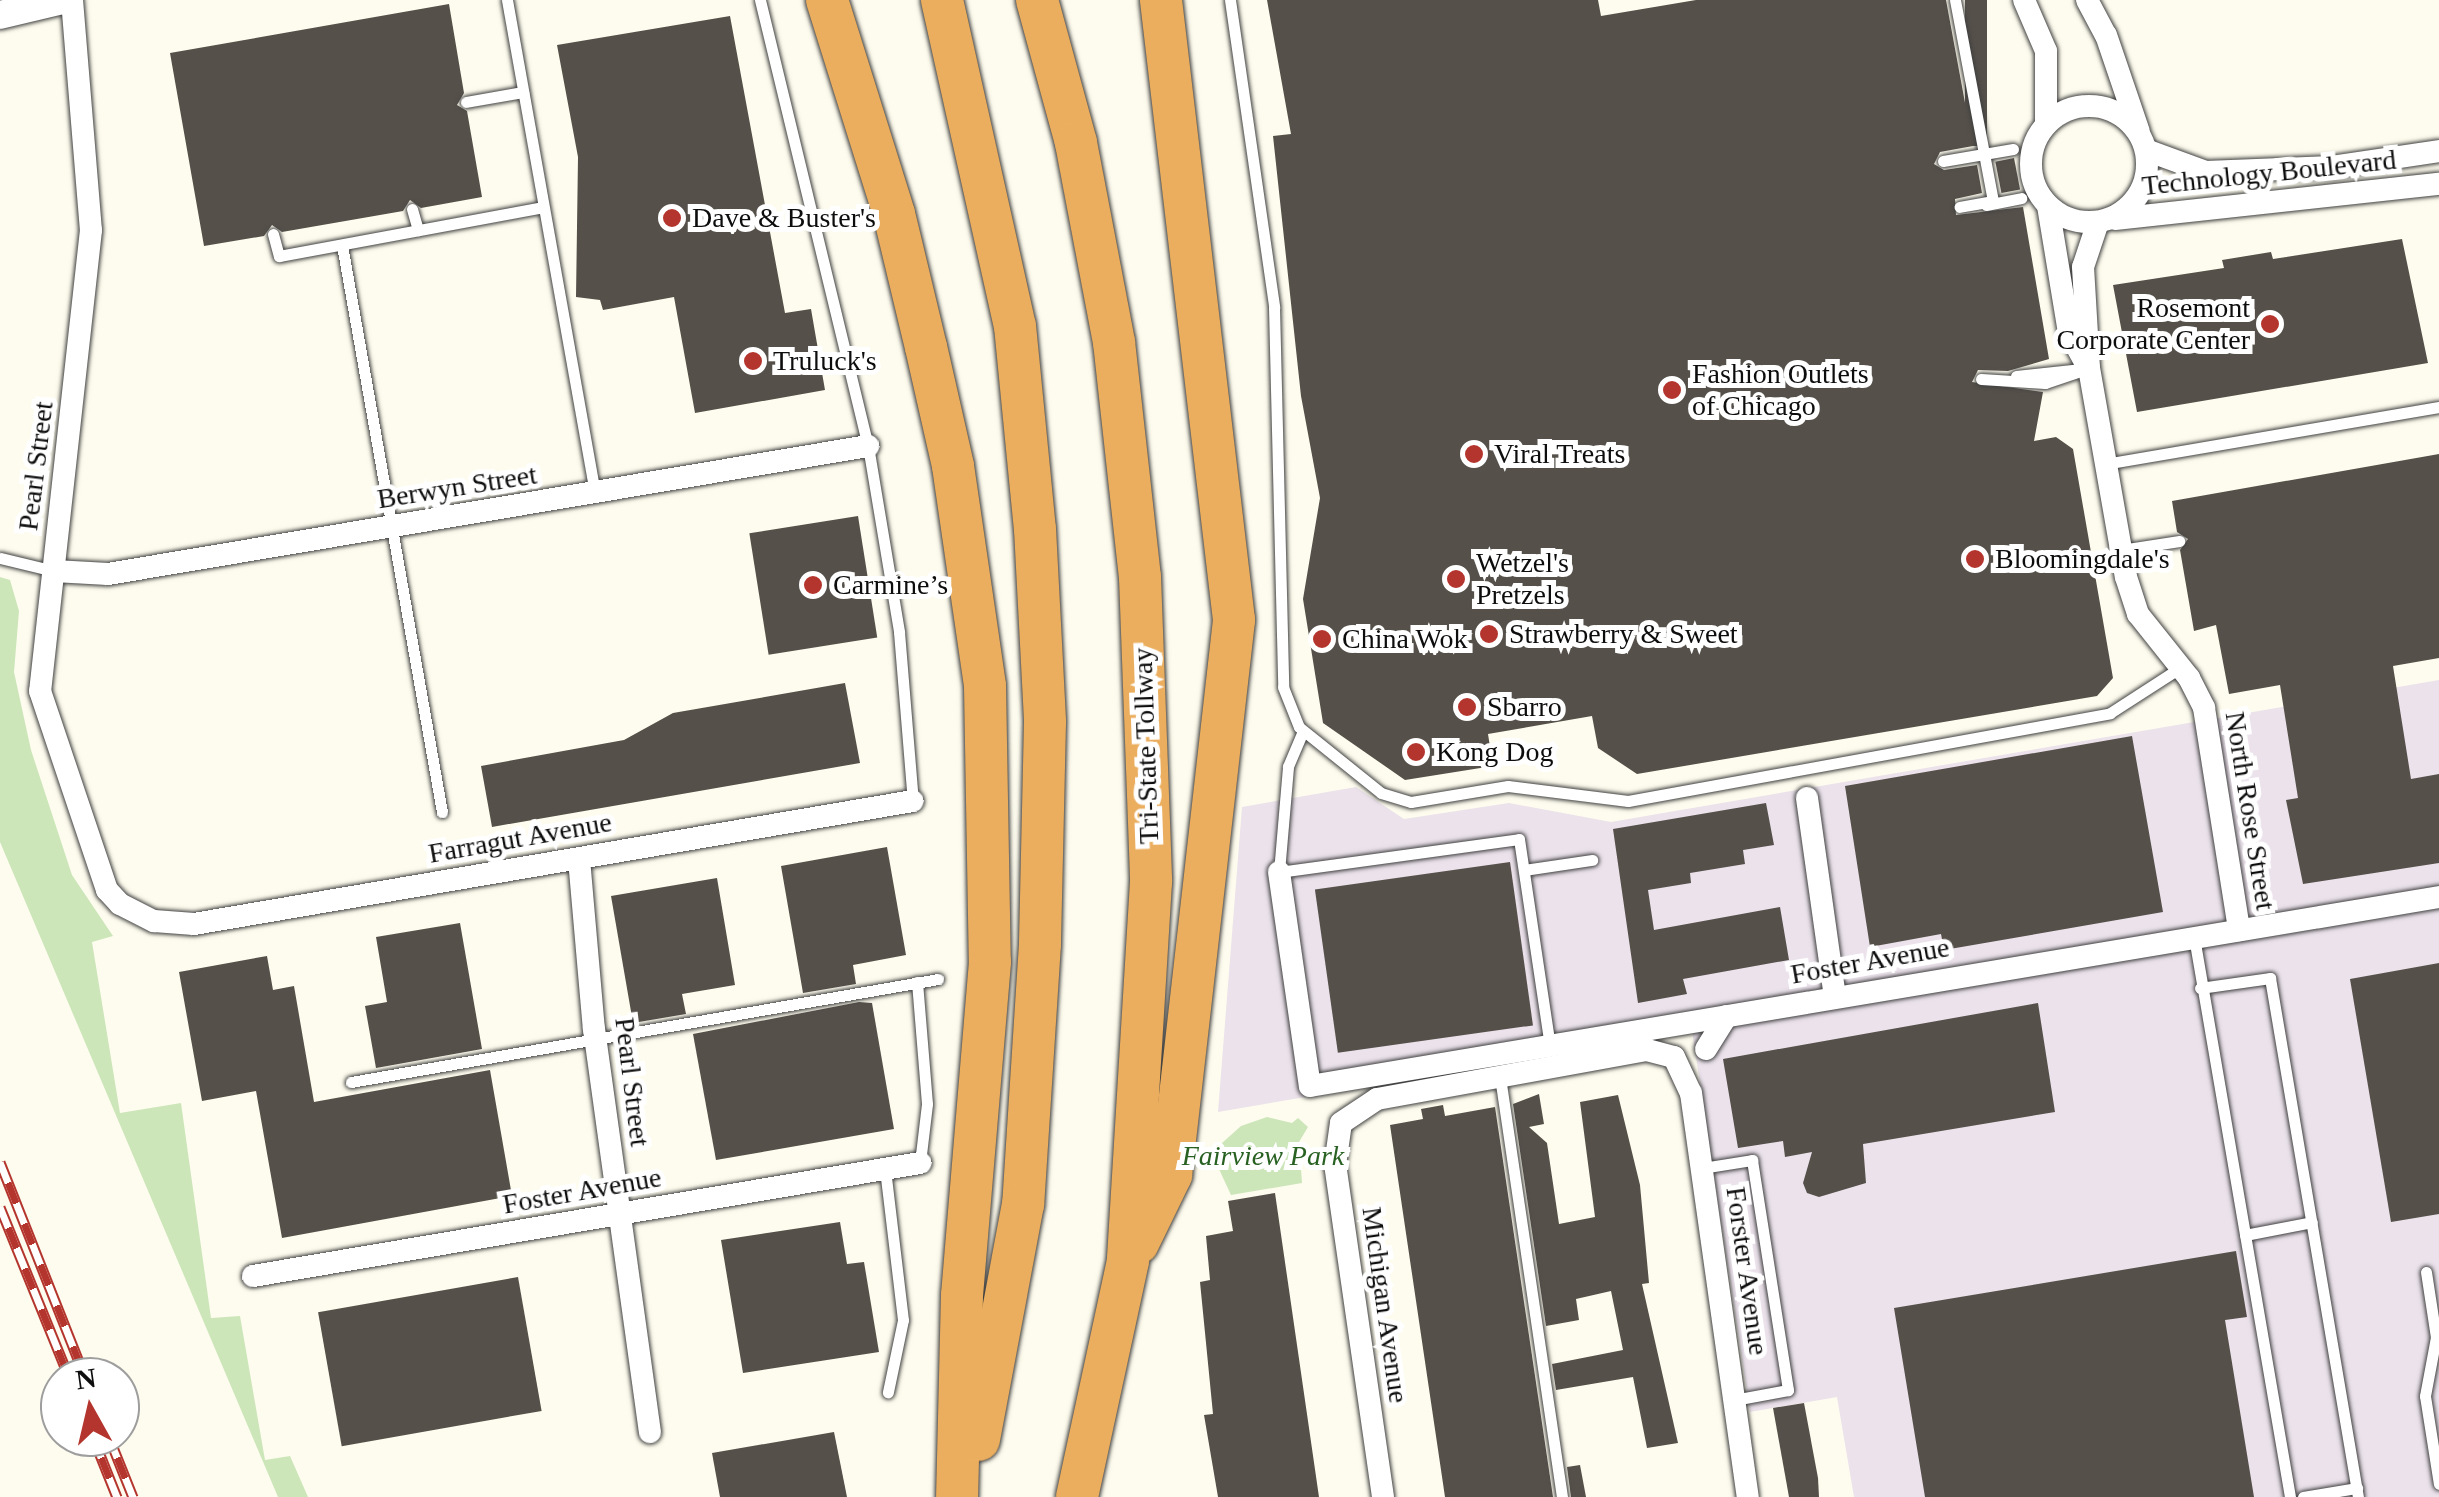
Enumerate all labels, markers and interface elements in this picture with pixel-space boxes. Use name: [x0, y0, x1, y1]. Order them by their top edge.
street label: Technology Boulevard: [2140, 143, 2398, 203]
place label: Dave & Buster's: [692, 201, 876, 235]
marker: Dave & Buster's: [661, 207, 683, 229]
place label: Rosemont Corporate Center: [2056, 291, 2250, 357]
marker: Rosemont Corporate Center: [2259, 313, 2281, 335]
place label: Truluck's: [773, 344, 877, 378]
marker: Truluck's: [742, 350, 764, 372]
place label: Fashion Outlets of Chicago: [1692, 357, 1869, 423]
marker: Fashion Outlets of Chicago: [1661, 379, 1683, 401]
street label: Pearl Street: [11, 400, 61, 532]
place label: Viral Treats: [1494, 437, 1626, 471]
marker: Viral Treats: [1463, 443, 1485, 465]
street label: Berwyn Street: [375, 458, 539, 516]
place label: Bloomingdale's: [1995, 542, 2170, 576]
place label: Wetzel's Pretzels: [1476, 546, 1569, 612]
marker: Bloomingdale's: [1964, 548, 1986, 570]
place label: Carmine’s: [833, 568, 948, 602]
marker: Wetzel's Pretzels: [1445, 568, 1467, 590]
marker: Carmine’s: [802, 574, 824, 596]
place label: Strawberry & Sweet: [1509, 617, 1738, 651]
place label: China Wok: [1342, 622, 1468, 656]
marker: Strawberry & Sweet: [1478, 623, 1500, 645]
marker: China Wok: [1311, 628, 1333, 650]
street label: Tri-State Tollway: [1126, 647, 1166, 845]
place label: Sbarro: [1487, 690, 1562, 724]
marker: Sbarro: [1456, 696, 1478, 718]
street label: North Rose Street: [2218, 709, 2282, 913]
place label: Kong Dog: [1436, 735, 1553, 769]
marker: Kong Dog: [1405, 741, 1427, 763]
street label: Farragut Avenue: [425, 805, 615, 871]
street label: Foster Avenue: [1787, 930, 1953, 992]
street label: Pearl Street: [607, 1016, 657, 1148]
park label: Fairview Park: [1182, 1139, 1344, 1173]
street label: Foster Avenue: [499, 1160, 665, 1222]
street label: Forster Avenue: [1718, 1184, 1776, 1358]
street label: Michigan Avenue: [1354, 1204, 1416, 1406]
north arrow: [40, 1357, 140, 1457]
text: N: [74, 1362, 98, 1396]

